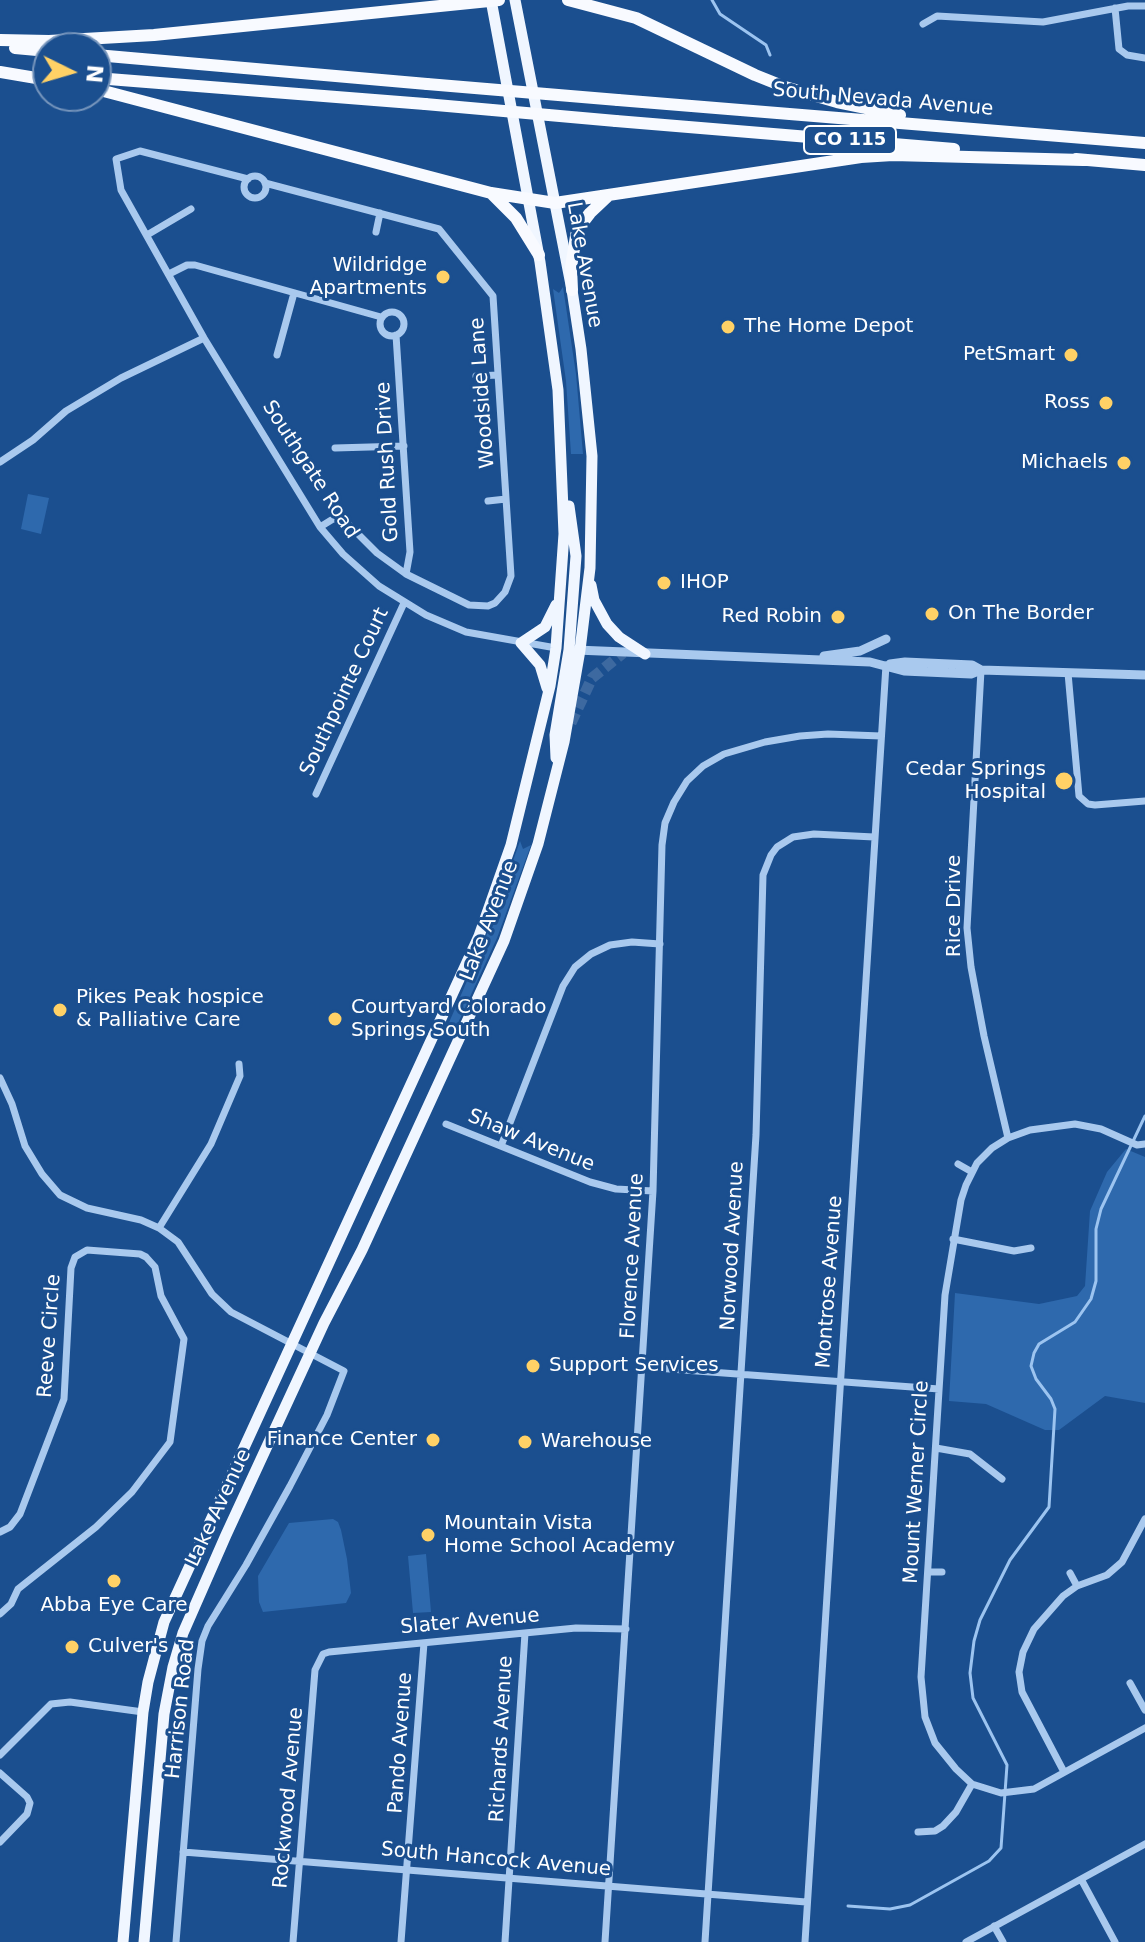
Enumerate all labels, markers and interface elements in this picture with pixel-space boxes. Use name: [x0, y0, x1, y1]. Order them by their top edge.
north arrow: [32, 32, 112, 112]
text: N: [81, 64, 108, 84]
street label: South Nevada Avenue: [772, 78, 994, 122]
road number: CO 115: [804, 126, 896, 154]
street label: Lake Avenue: [561, 200, 607, 330]
place label: Wildridge Apartments: [310, 254, 427, 301]
marker: Wildridge Apartments: [434, 268, 452, 286]
place label: The Home Depot: [744, 315, 913, 339]
street label: Woodside Lane: [466, 317, 500, 469]
marker: The Home Depot: [719, 318, 737, 336]
place label: PetSmart: [963, 343, 1055, 367]
marker: PetSmart: [1062, 346, 1080, 364]
street label: Gold Rush Drive: [372, 381, 404, 543]
place label: Ross: [1044, 391, 1090, 415]
marker: Ross: [1097, 394, 1115, 412]
street label: Southgate Road: [256, 396, 364, 544]
place label: Michaels: [1021, 451, 1108, 475]
marker: Michaels: [1115, 454, 1133, 472]
place label: IHOP: [680, 571, 729, 595]
marker: IHOP: [655, 574, 673, 592]
place label: On The Border: [948, 602, 1093, 626]
street label: Southpointe Court: [296, 604, 394, 780]
place label: Red Robin: [721, 605, 822, 629]
marker: On The Border: [923, 605, 941, 623]
marker: Red Robin: [829, 608, 847, 626]
place label: Cedar Springs Hospital: [905, 758, 1046, 805]
marker: Cedar Springs Hospital: [1053, 770, 1075, 792]
street label: Rice Drive: [943, 855, 967, 957]
street label: Lake Avenue: [456, 857, 524, 985]
place label: Pikes Peak hospice & Palliative Care: [76, 986, 264, 1033]
place label: Courtyard Colorado Springs South: [351, 996, 546, 1043]
marker: Pikes Peak hospice & Palliative Care: [51, 1001, 69, 1019]
marker: Courtyard Colorado Springs South: [326, 1010, 344, 1028]
street label: Shaw Avenue: [464, 1105, 598, 1177]
street label: Norwood Avenue: [717, 1161, 749, 1331]
street label: Florence Avenue: [617, 1172, 649, 1340]
street label: Montrose Avenue: [812, 1195, 848, 1369]
street label: Reeve Circle: [34, 1273, 66, 1399]
place label: Support Services: [549, 1354, 719, 1378]
marker: Support Services: [524, 1357, 542, 1375]
street label: Mount Werner Circle: [900, 1380, 934, 1584]
place label: Finance Center: [267, 1428, 417, 1452]
place label: Warehouse: [541, 1430, 652, 1454]
marker: Finance Center: [424, 1431, 442, 1449]
marker: Warehouse: [516, 1433, 534, 1451]
street label: Lake Avenue: [181, 1445, 257, 1571]
place label: Mountain Vista Home School Academy: [444, 1512, 675, 1559]
marker: Mountain Vista Home School Academy: [419, 1526, 437, 1544]
marker: Abba Eye Care: [105, 1572, 123, 1590]
place label: Abba Eye Care: [40, 1594, 188, 1618]
street label: Slater Avenue: [399, 1604, 541, 1640]
place label: Culver's: [88, 1635, 168, 1659]
marker: Culver's: [63, 1638, 81, 1656]
street label: Harrison Road: [162, 1638, 200, 1780]
street label: Richards Avenue: [486, 1655, 518, 1823]
street label: Pando Avenue: [384, 1671, 418, 1815]
street label: Rockwood Avenue: [269, 1706, 309, 1890]
street label: South Hancock Avenue: [380, 1838, 612, 1882]

